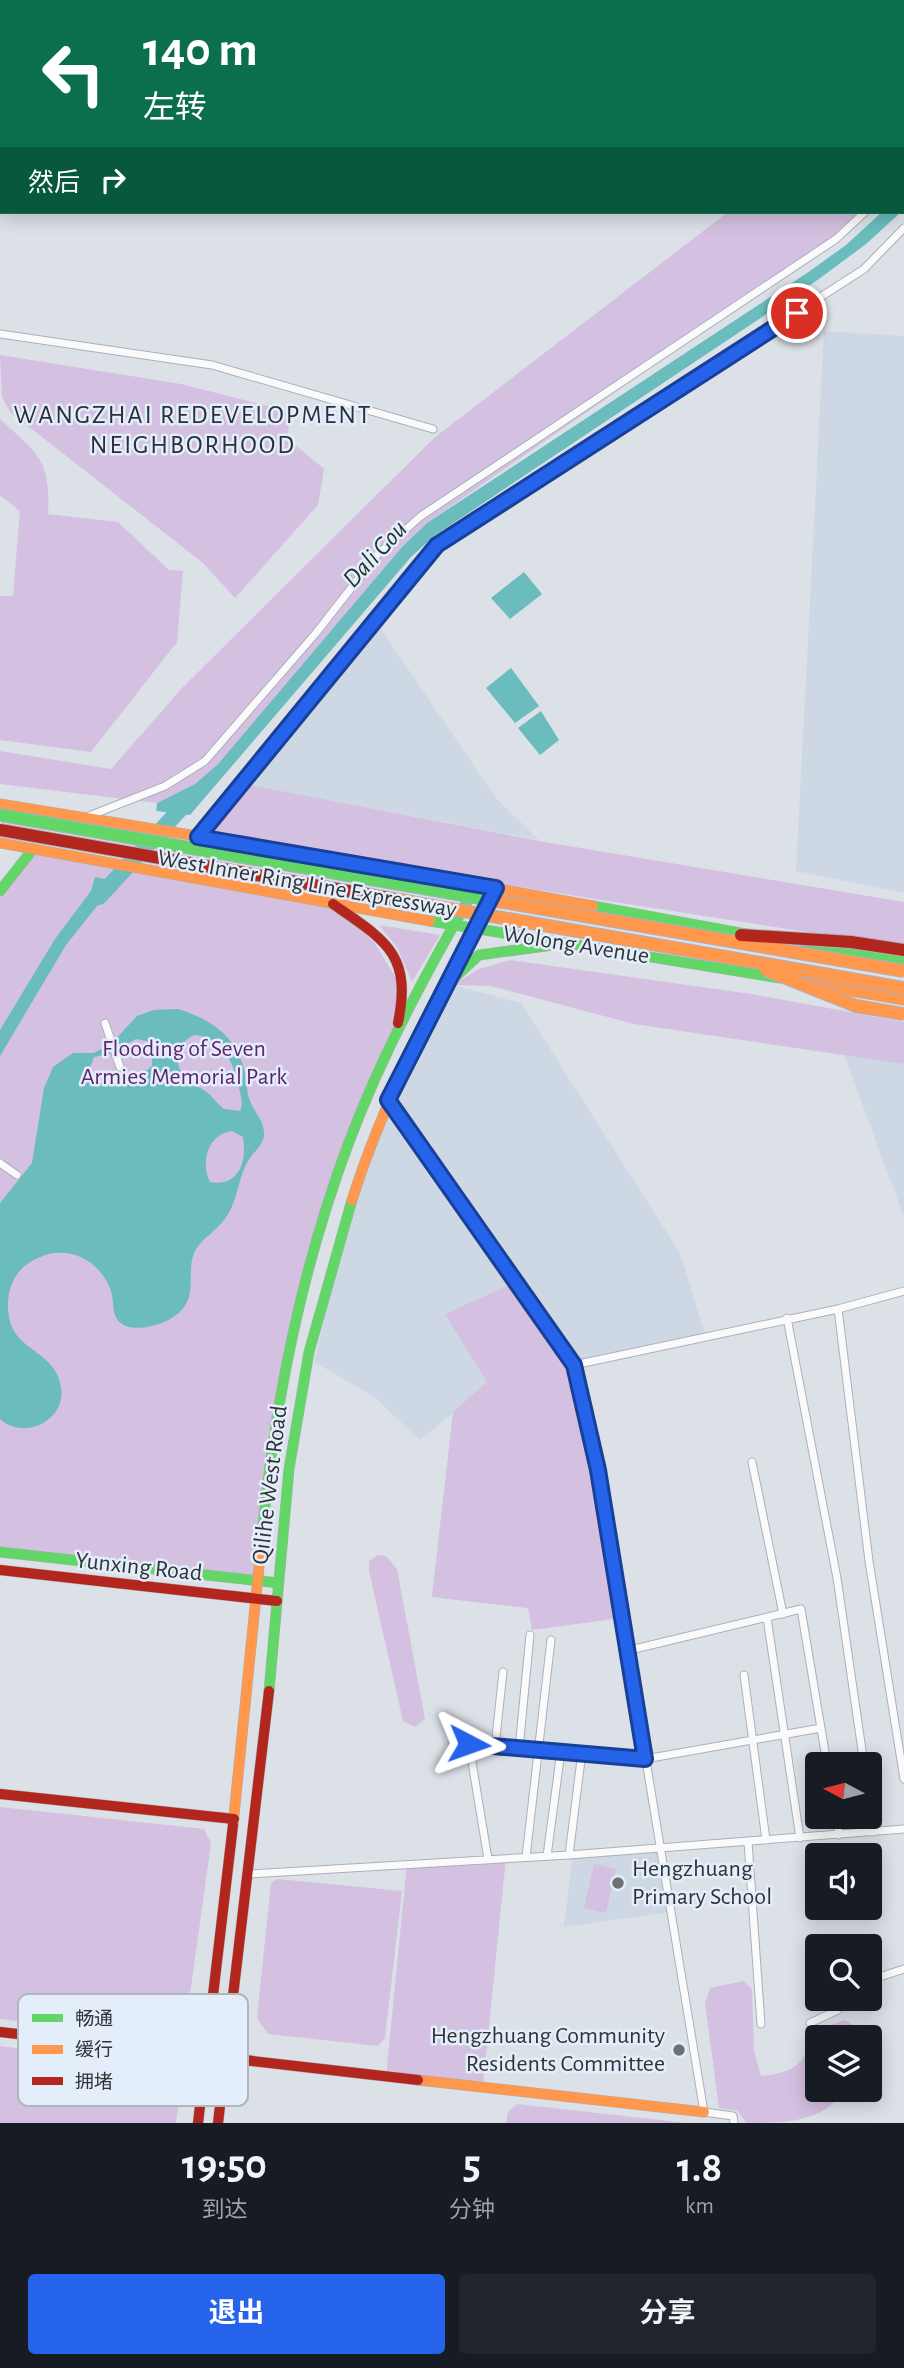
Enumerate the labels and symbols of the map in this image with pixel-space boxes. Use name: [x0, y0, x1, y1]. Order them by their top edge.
pin: [767, 283, 827, 343]
district label: WANGZHAI REDEVELOPMENT NEIGHBORHOOD: [14, 402, 373, 458]
water label: Dali Gou: [338, 516, 412, 592]
street label: West Inner Ring Line Expressway: [156, 846, 458, 922]
street label: Wolong Avenue: [501, 922, 651, 968]
park label: Flooding of Seven Armies Memorial Park: [81, 1037, 287, 1089]
street label: Qilihe West Road: [248, 1404, 292, 1566]
street label: Yunxing Road: [74, 1548, 204, 1586]
position arrow: [432, 1707, 506, 1781]
north arrow: [805, 1752, 882, 1829]
place label: Hengzhuang Primary School: [632, 1857, 772, 1909]
marker: Hengzhuang Primary School: [610, 1875, 626, 1891]
legend: [18, 1994, 248, 2106]
text: 畅通: [75, 2009, 113, 2029]
place label: Hengzhuang Community Residents Committee: [431, 2024, 665, 2076]
text: 缓行: [75, 2039, 113, 2060]
marker: Hengzhuang Community Residents Committee: [671, 2042, 687, 2058]
text: 拥堵: [75, 2071, 113, 2092]

